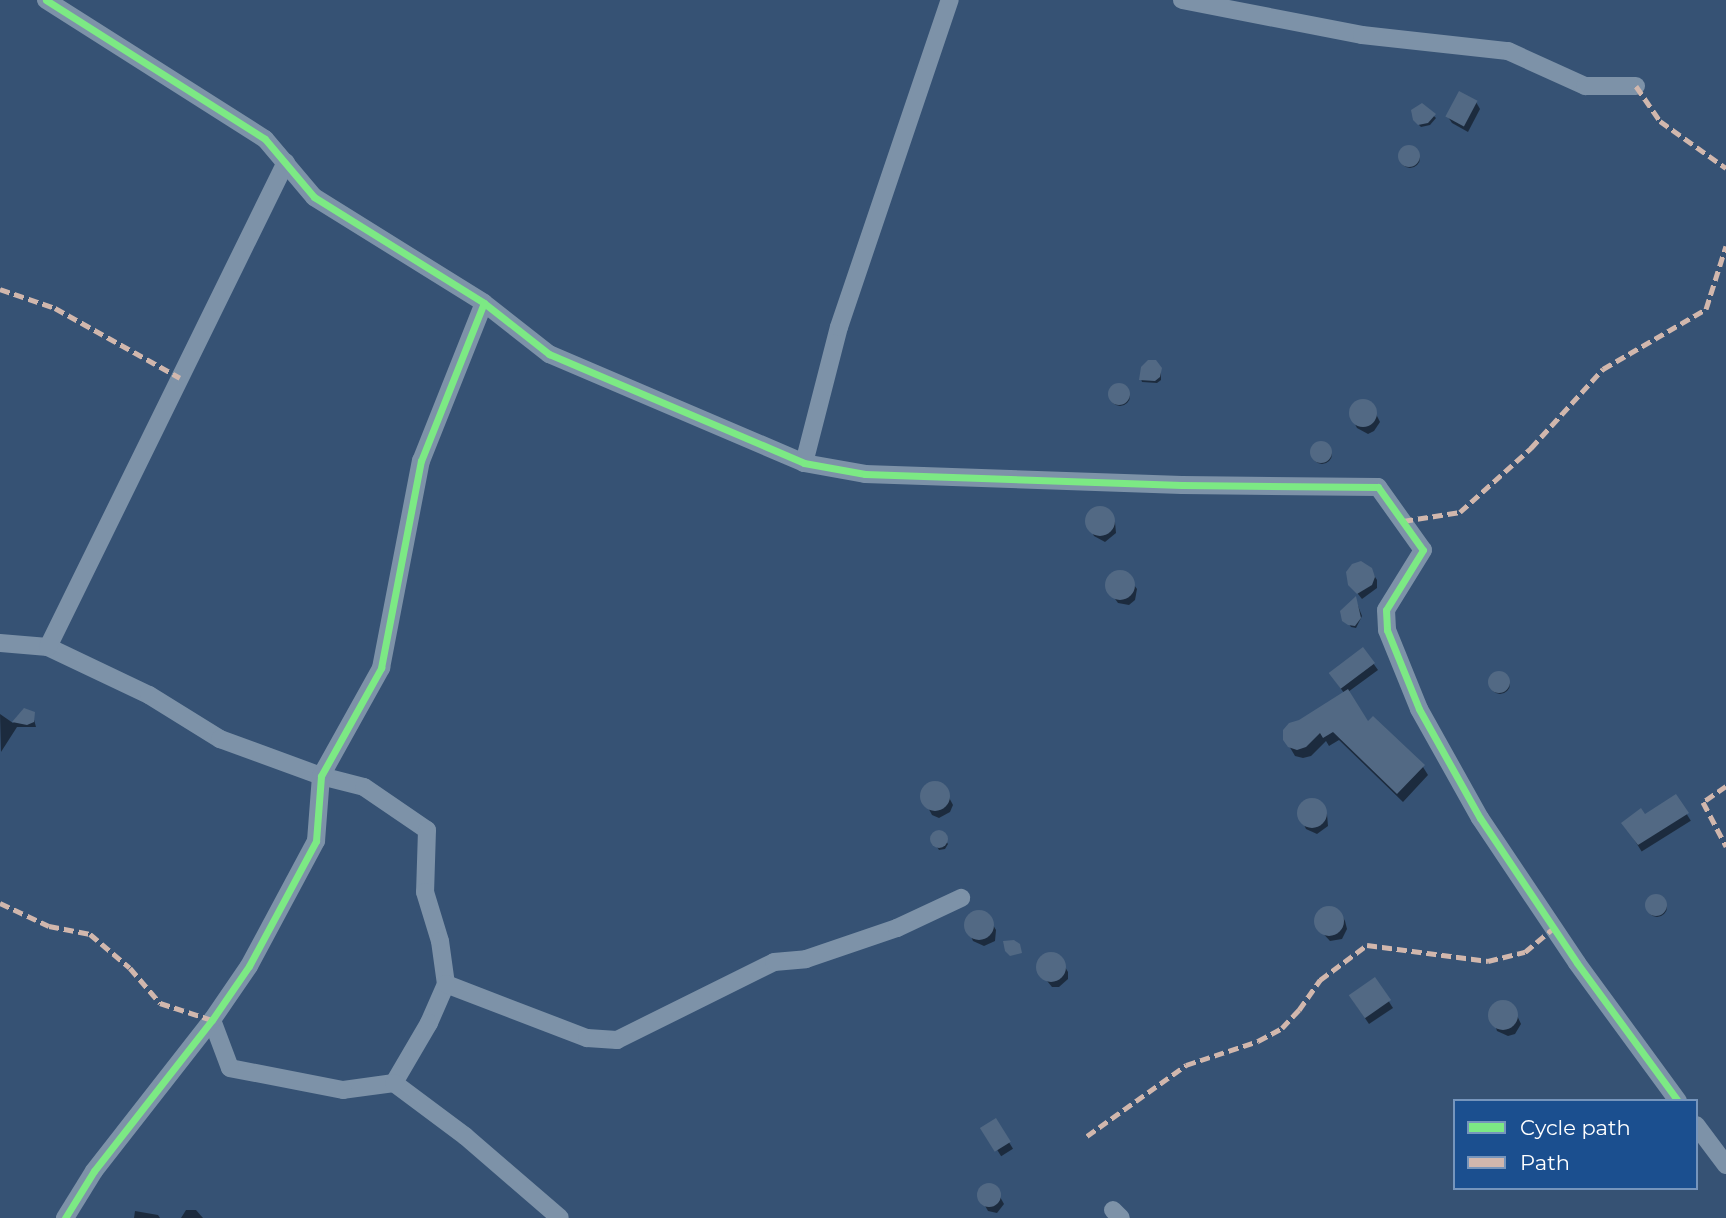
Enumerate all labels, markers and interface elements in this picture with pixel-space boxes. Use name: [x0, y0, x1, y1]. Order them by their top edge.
legend: [1453, 1099, 1698, 1190]
text: Cycle path: [1520, 1115, 1631, 1140]
text: Path: [1520, 1150, 1570, 1175]

